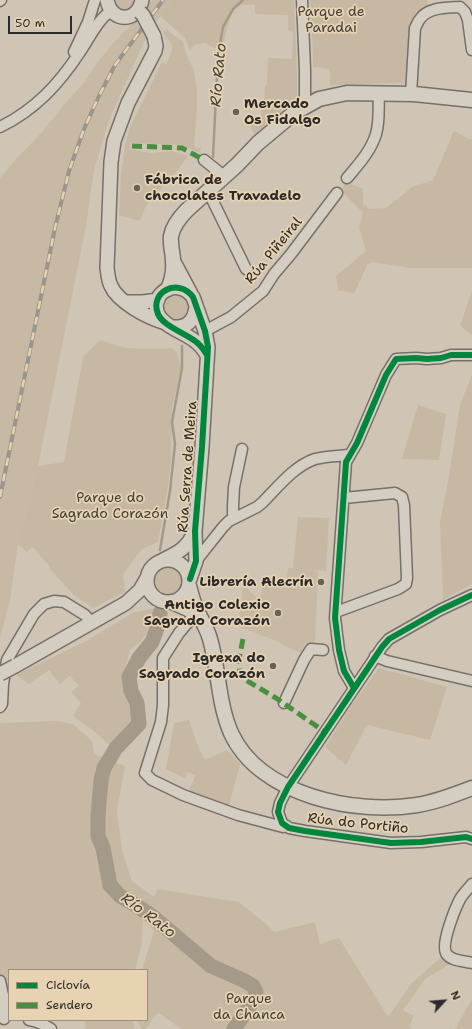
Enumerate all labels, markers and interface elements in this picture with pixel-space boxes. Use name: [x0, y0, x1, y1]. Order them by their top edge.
park label: Parque de Paradai: [297, 4, 365, 36]
scale bar: [10, 8, 74, 34]
text: 50 m: [15, 15, 45, 31]
water label: Río Rato: [207, 42, 231, 108]
place label: Mercado Os Fidalgo: [244, 96, 321, 128]
marker: Mercado Os Fidalgo: [231, 107, 241, 117]
place label: Fábrica de chocolates Travadelo: [145, 172, 301, 204]
marker: Fábrica de chocolates Travadelo: [132, 183, 142, 193]
street label: Rúa Piñeiral: [242, 214, 306, 288]
street label: Rúa Serra de Meira: [175, 401, 201, 533]
park label: Parque do Sagrado Corazón: [52, 490, 168, 522]
place label: Librería Alecrín: [200, 574, 313, 590]
marker: Librería Alecrín: [316, 577, 326, 587]
place label: Antigo Colexio Sagrado Corazón: [144, 597, 270, 630]
marker: Antigo Colexio Sagrado Corazón: [273, 608, 283, 618]
place label: Igrexa do Sagrado Corazón: [139, 650, 265, 682]
marker: Igrexa do Sagrado Corazón: [268, 661, 278, 671]
street label: Rúa do Portiño: [307, 810, 409, 838]
water label: Río Rato: [117, 890, 179, 942]
legend: [8, 969, 148, 1021]
text: Ciclovía: [46, 977, 90, 993]
north arrow: [424, 981, 464, 1021]
text: N: [447, 988, 464, 1003]
park label: Parque da Chanca: [213, 991, 285, 1024]
text: Sendero: [46, 997, 93, 1013]

